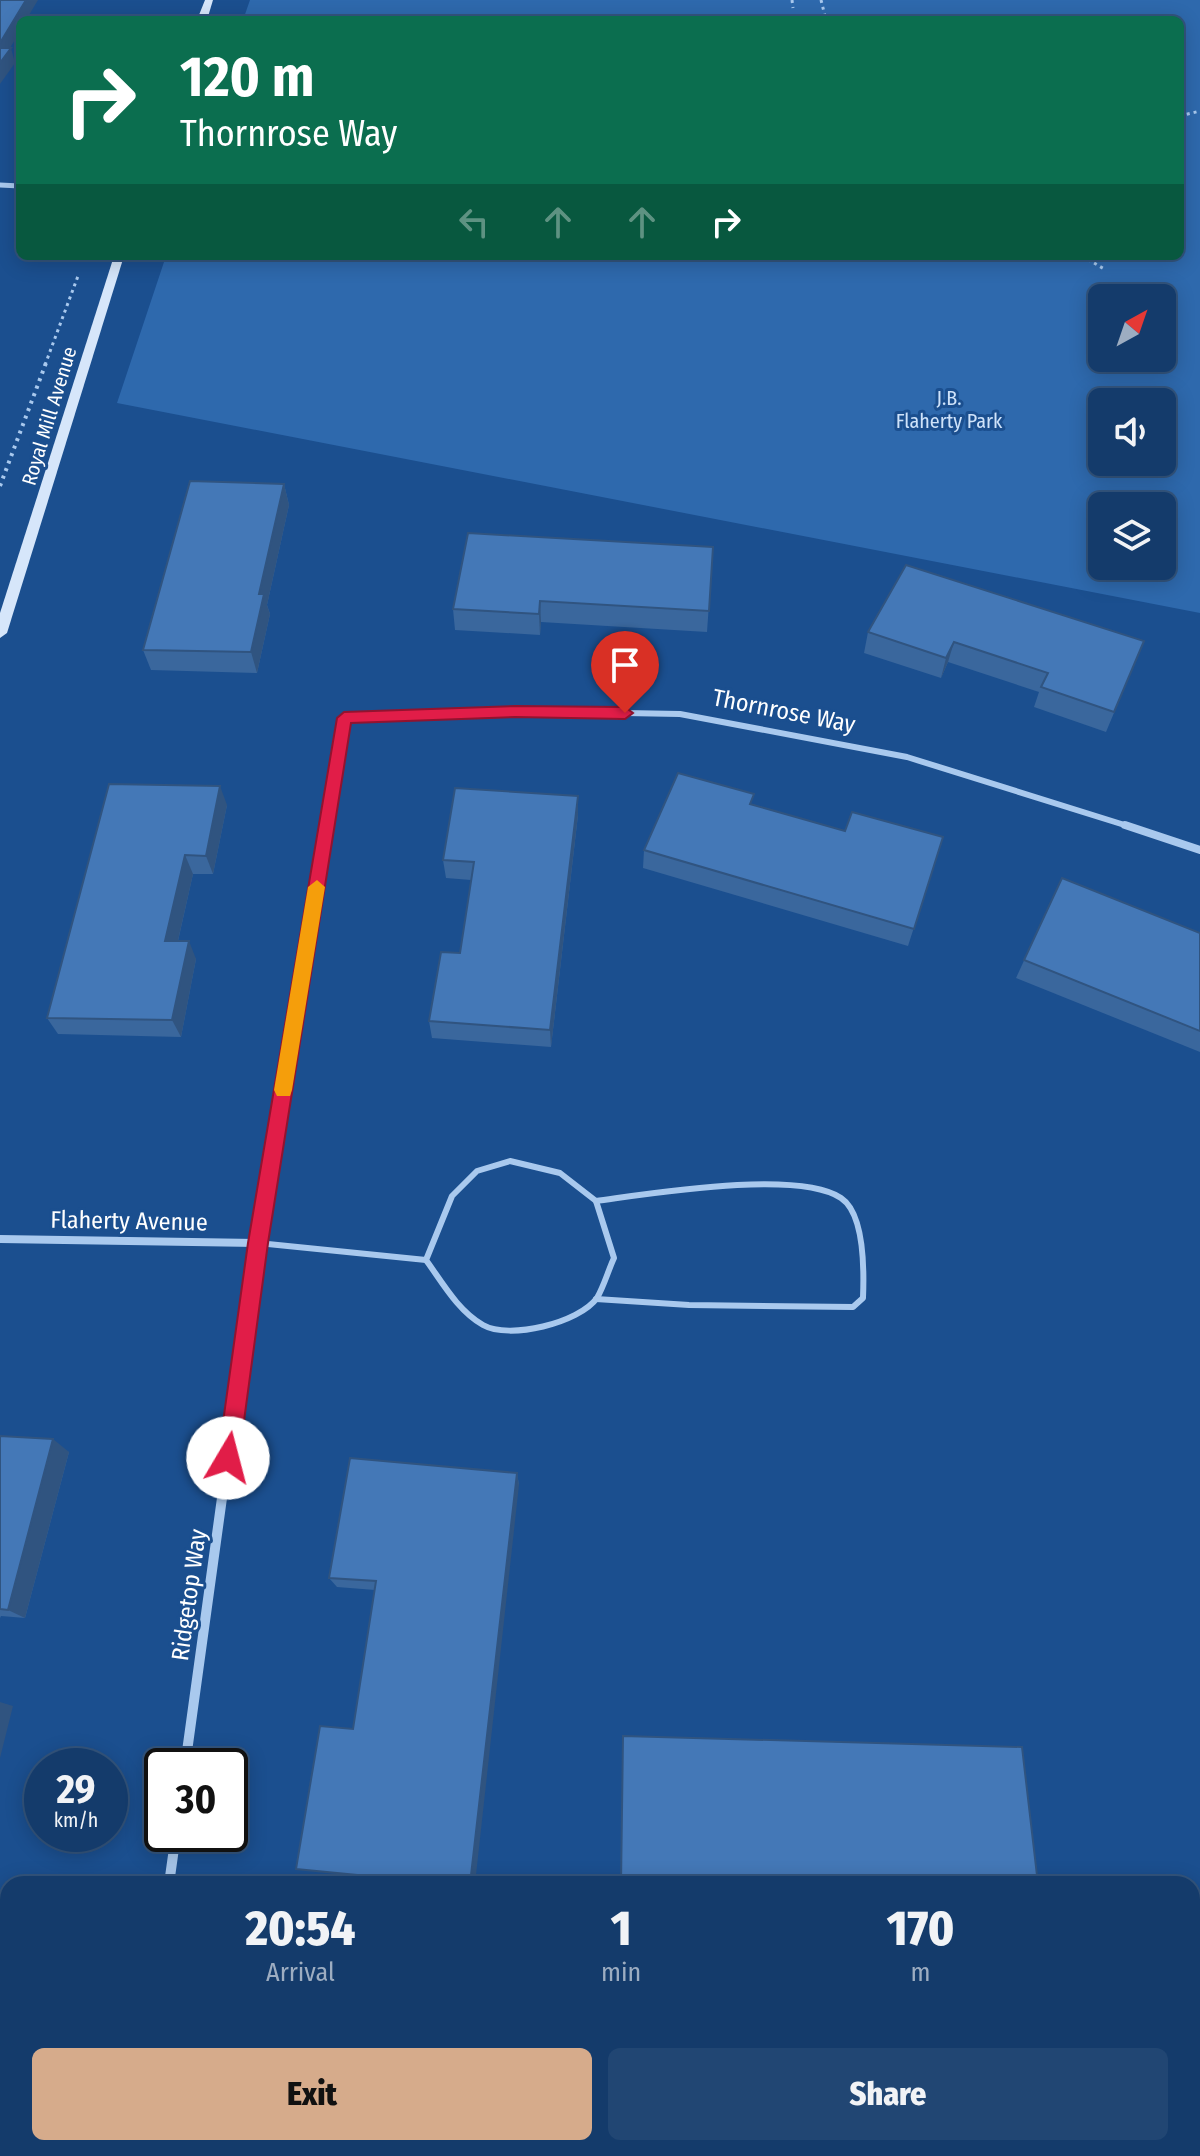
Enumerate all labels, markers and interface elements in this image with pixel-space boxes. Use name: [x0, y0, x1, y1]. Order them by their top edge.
text: 120 m: [180, 44, 315, 111]
icon: right: [48, 48, 152, 152]
text: Thornrose Way: [180, 112, 397, 156]
icon: left: [452, 200, 496, 244]
icon: ahead: [536, 200, 580, 244]
icon: ahead: [620, 200, 664, 244]
icon: right: [704, 200, 748, 244]
north arrow: [1088, 284, 1176, 372]
map controls: [1088, 284, 1176, 580]
street label: Royal Mill Avenue: [16, 344, 82, 488]
park label: J.B. Flaherty Park: [896, 386, 1003, 433]
button: sound: [1088, 388, 1176, 476]
button: layers: [1088, 492, 1176, 580]
pin: [591, 631, 659, 713]
icon: arrive: [603, 643, 647, 687]
street label: Thornrose Way: [710, 683, 858, 739]
street label: Flaherty Avenue: [50, 1206, 208, 1236]
position arrow: [186, 1416, 270, 1500]
street label: Ridgetop Way: [166, 1527, 212, 1663]
speed limit sign: 30: [144, 1748, 248, 1852]
text: 29: [56, 1766, 95, 1814]
text: km/h: [54, 1808, 98, 1832]
text: 20:54: [246, 1900, 355, 1958]
text: 1: [611, 1900, 631, 1958]
text: 170: [887, 1900, 954, 1958]
text: Arrival: [266, 1957, 335, 1988]
text: min: [601, 1957, 641, 1988]
text: m: [911, 1957, 931, 1988]
button: Exit: [32, 2048, 592, 2140]
button: Share: [608, 2048, 1168, 2140]

